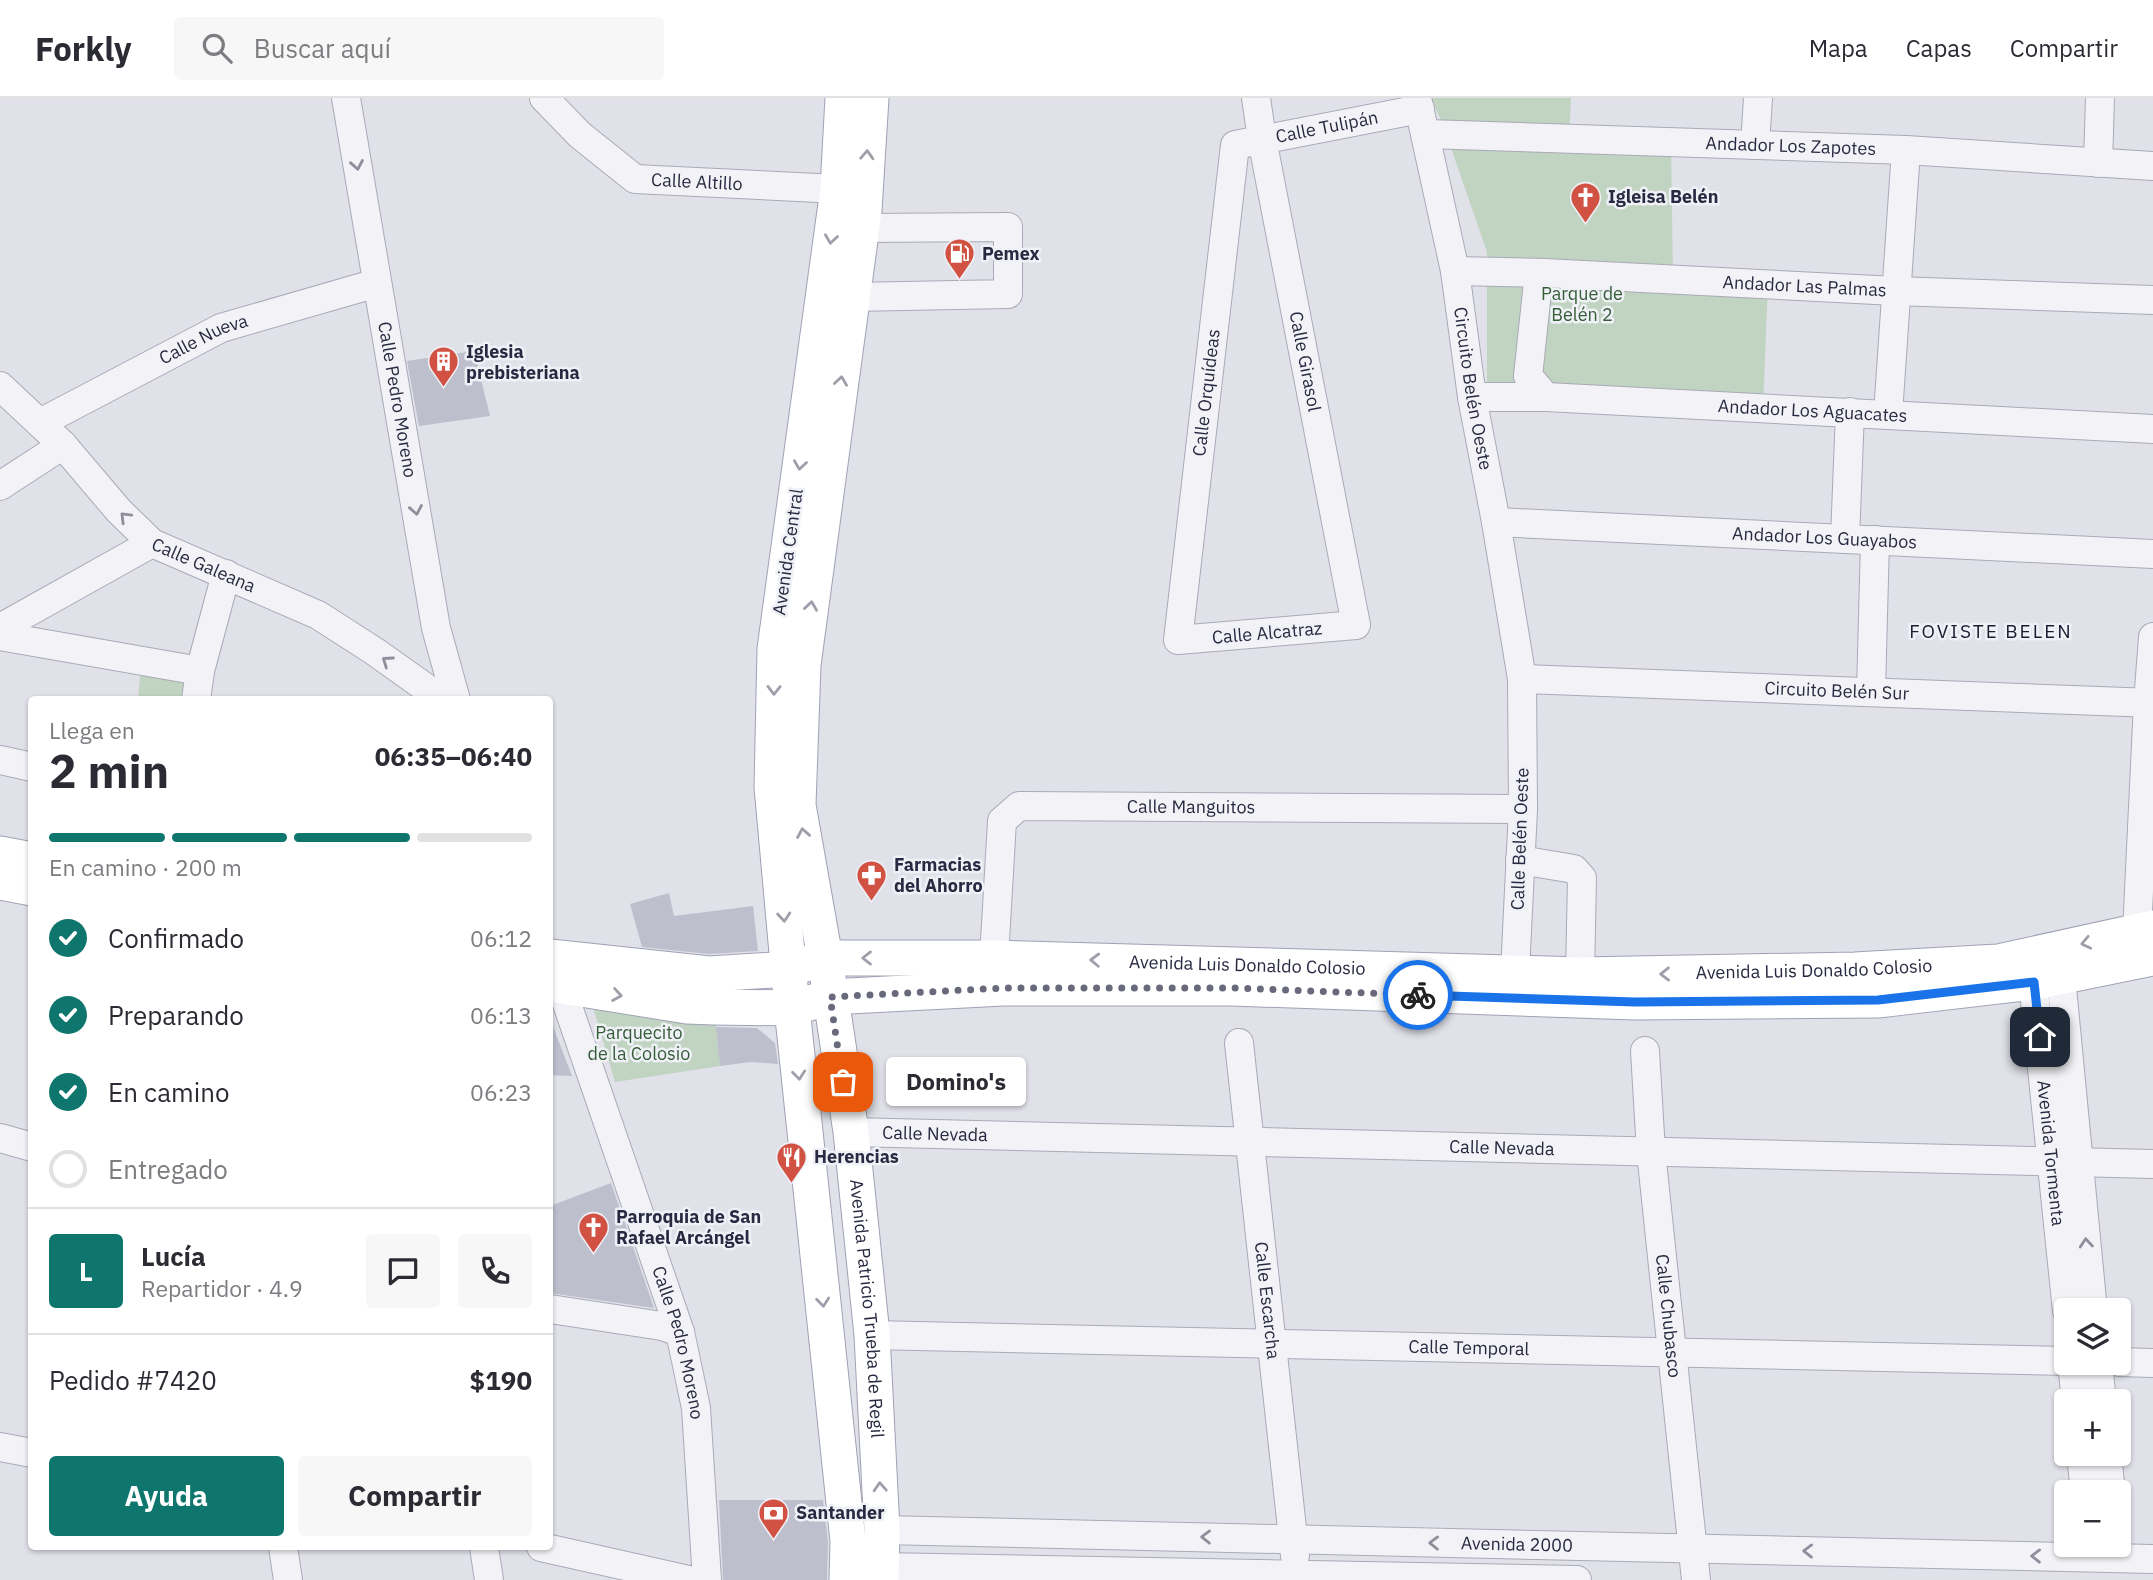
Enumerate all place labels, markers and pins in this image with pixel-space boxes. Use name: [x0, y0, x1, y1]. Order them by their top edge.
church icon: Igleisa Belén: [1568, 180, 1602, 224]
place label: Igleisa Belén: [1608, 185, 1718, 208]
fuel station icon: Pemex: [942, 237, 976, 281]
place label: Pemex: [982, 242, 1040, 265]
place label: Iglesia prebisteriana: [466, 340, 580, 384]
building icon: Iglesia prebisteriana: [426, 345, 460, 389]
place label: Farmacias del Ahorro: [894, 853, 983, 897]
pharmacy icon: Farmacias del Ahorro: [854, 858, 888, 902]
pin: [2010, 1007, 2070, 1067]
pin: [813, 1052, 873, 1112]
callout: Domino's: [885, 1058, 1025, 1107]
restaurant icon: Herencias: [774, 1140, 808, 1184]
place label: Herencias: [814, 1145, 899, 1168]
place label: Parroquia de San Rafael Arcángel: [616, 1205, 761, 1249]
church icon: Parroquia de San Rafael Arcángel: [576, 1210, 610, 1254]
bank icon: Santander: [756, 1496, 790, 1540]
place label: Santander: [796, 1501, 884, 1524]

